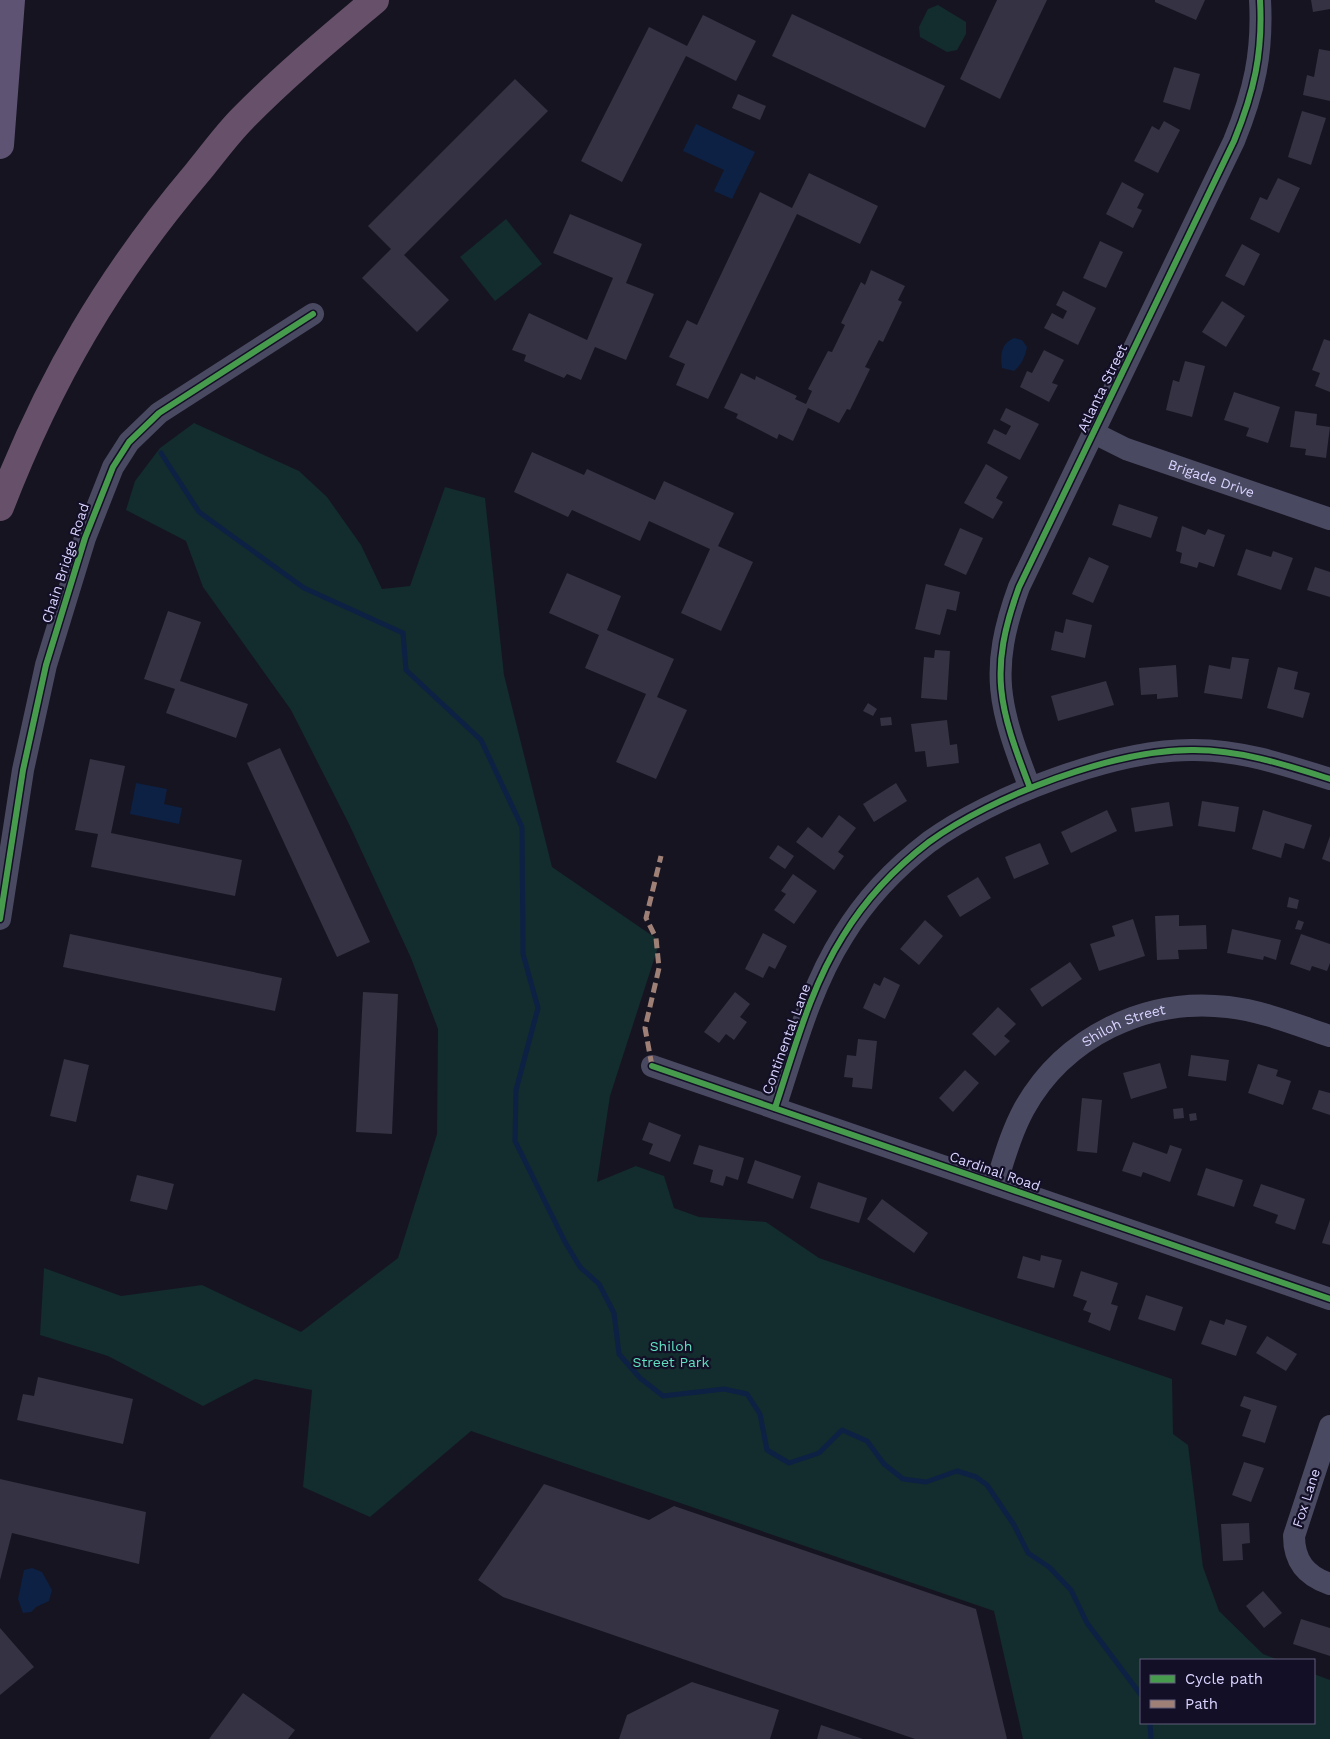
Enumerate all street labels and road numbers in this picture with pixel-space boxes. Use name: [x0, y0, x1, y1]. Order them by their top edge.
street label: Atlanta Street: [1074, 341, 1130, 435]
street label: Brigade Drive: [1166, 456, 1257, 501]
street label: Chain Bridge Road: [38, 501, 92, 625]
street label: Continental Lane: [758, 981, 814, 1097]
street label: Shiloh Street: [1079, 1001, 1167, 1050]
street label: Cardinal Road: [948, 1148, 1042, 1194]
street label: Fox Lane: [1289, 1467, 1323, 1529]

